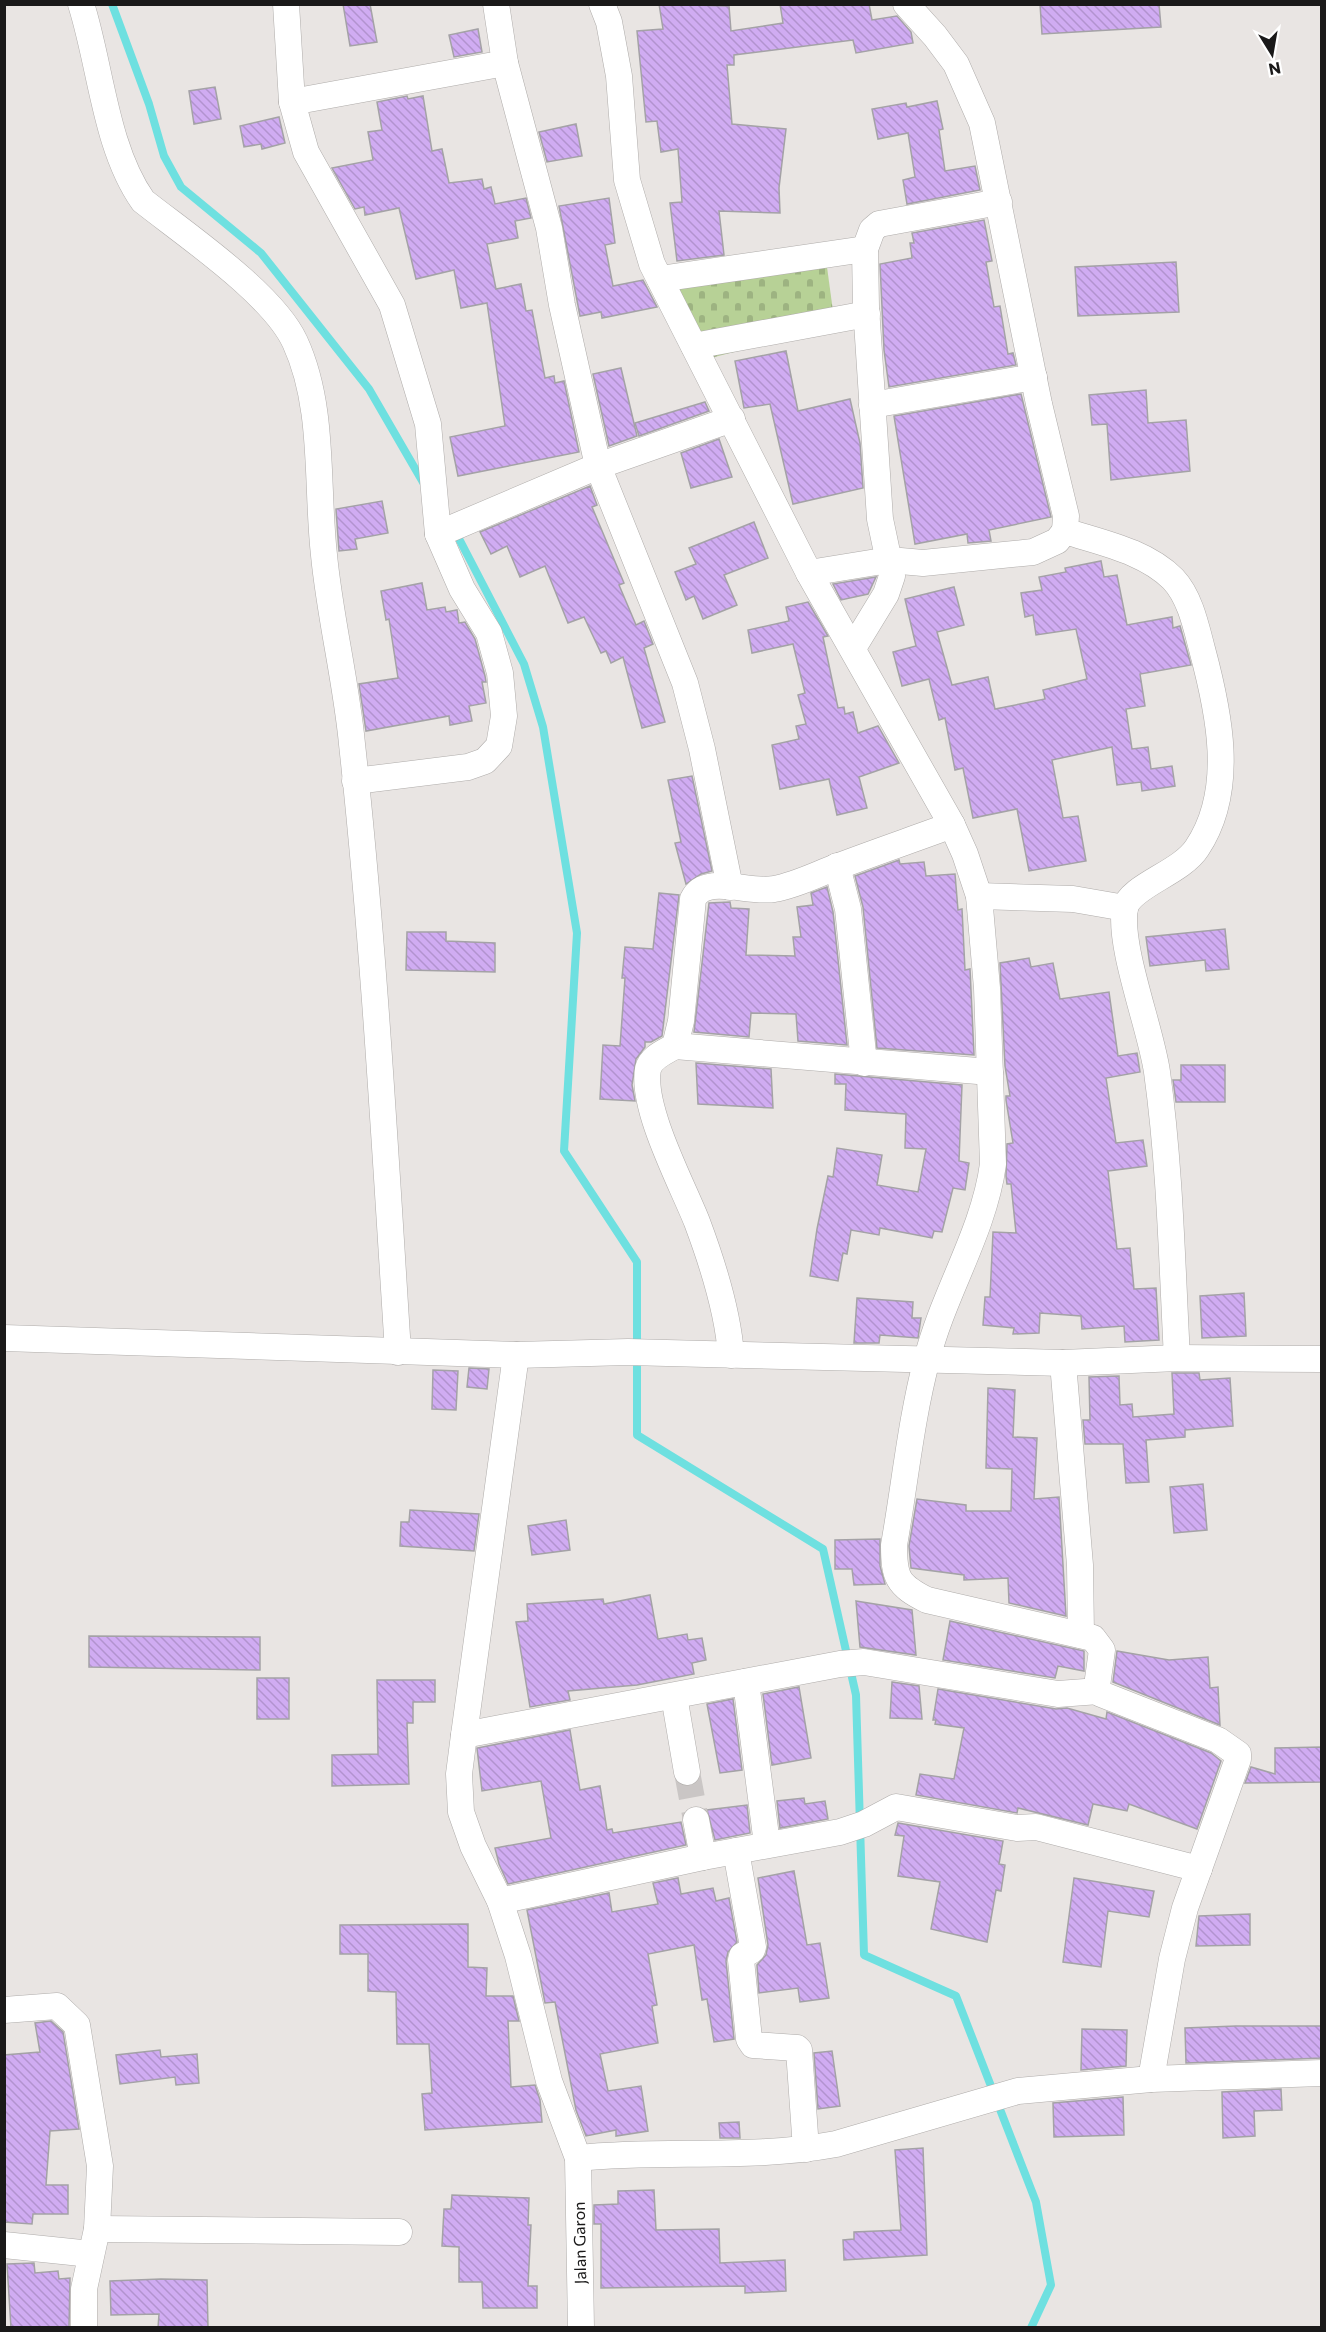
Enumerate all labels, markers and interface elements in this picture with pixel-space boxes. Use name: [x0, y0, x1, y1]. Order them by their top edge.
north arrow: [1242, 24, 1302, 84]
text: N: [1267, 59, 1283, 80]
street label: Jalan Garon: [569, 2202, 589, 2284]

